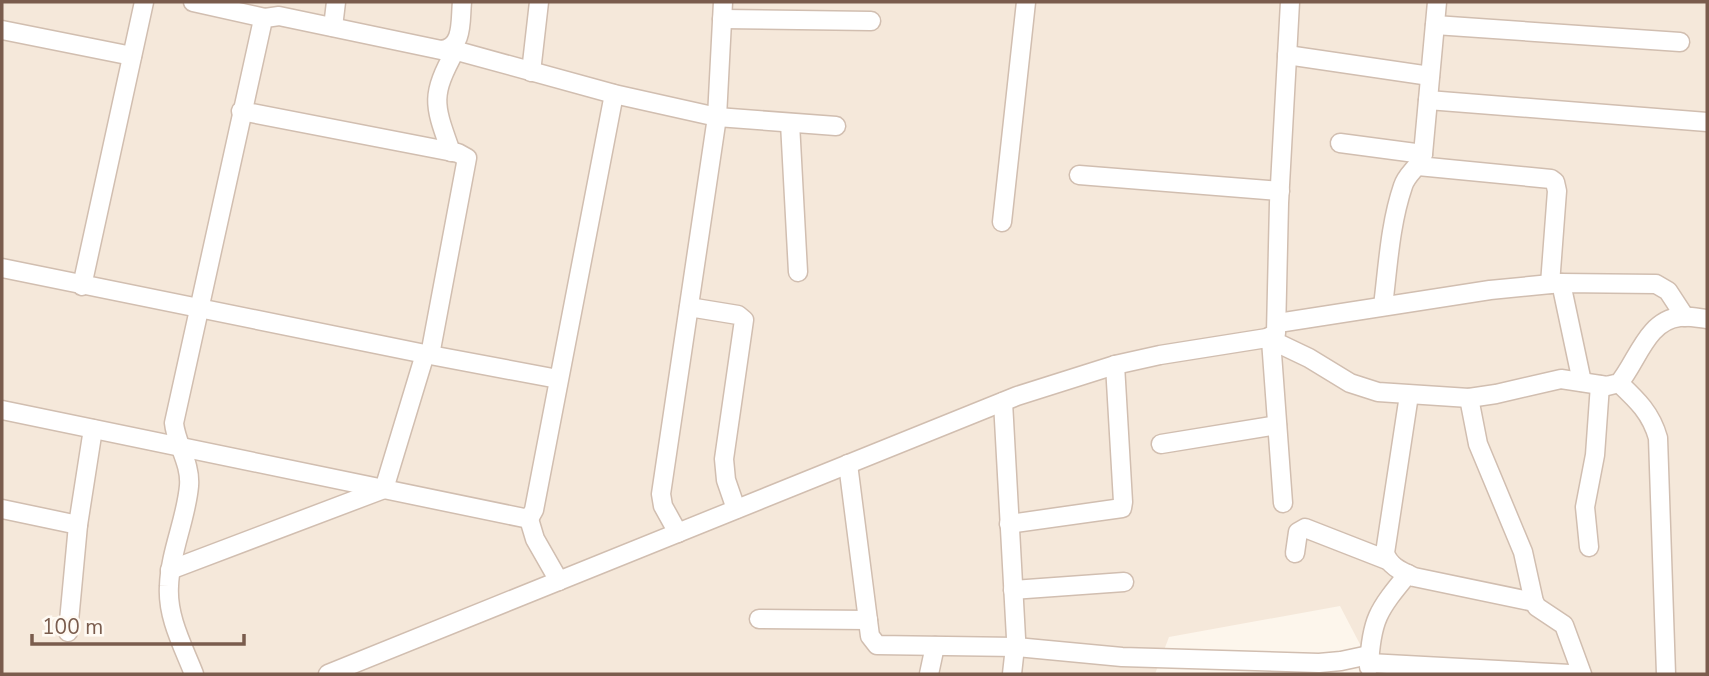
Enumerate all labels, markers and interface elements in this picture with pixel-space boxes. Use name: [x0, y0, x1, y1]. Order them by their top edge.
scale bar: [32, 602, 243, 646]
text: 100 m: [42, 613, 103, 641]

